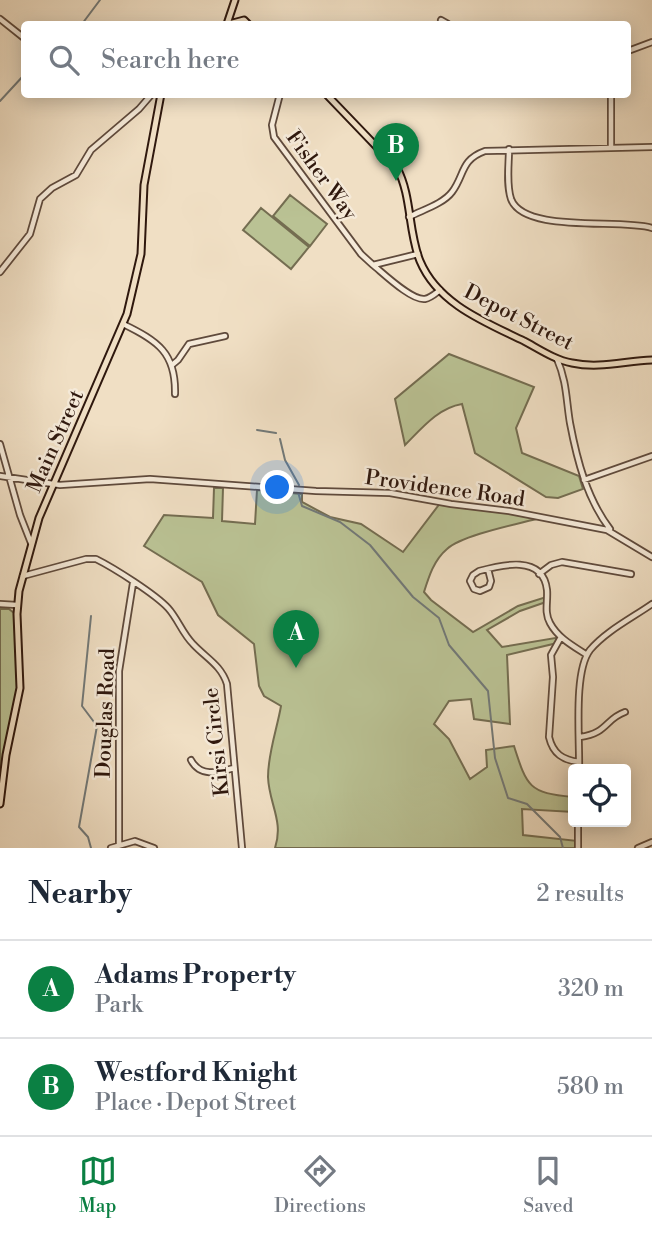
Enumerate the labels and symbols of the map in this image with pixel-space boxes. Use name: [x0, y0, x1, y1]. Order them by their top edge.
pin: B: [373, 123, 419, 181]
street label: Fisher Way: [280, 126, 363, 226]
street label: Depot Street: [459, 279, 578, 357]
street label: Main Street: [22, 385, 90, 497]
street label: Providence Road: [363, 465, 527, 513]
your location: [260, 470, 294, 504]
pin: A: [273, 610, 319, 668]
street label: Douglas Road: [91, 648, 121, 778]
street label: Kirsi Circle: [198, 686, 236, 798]

